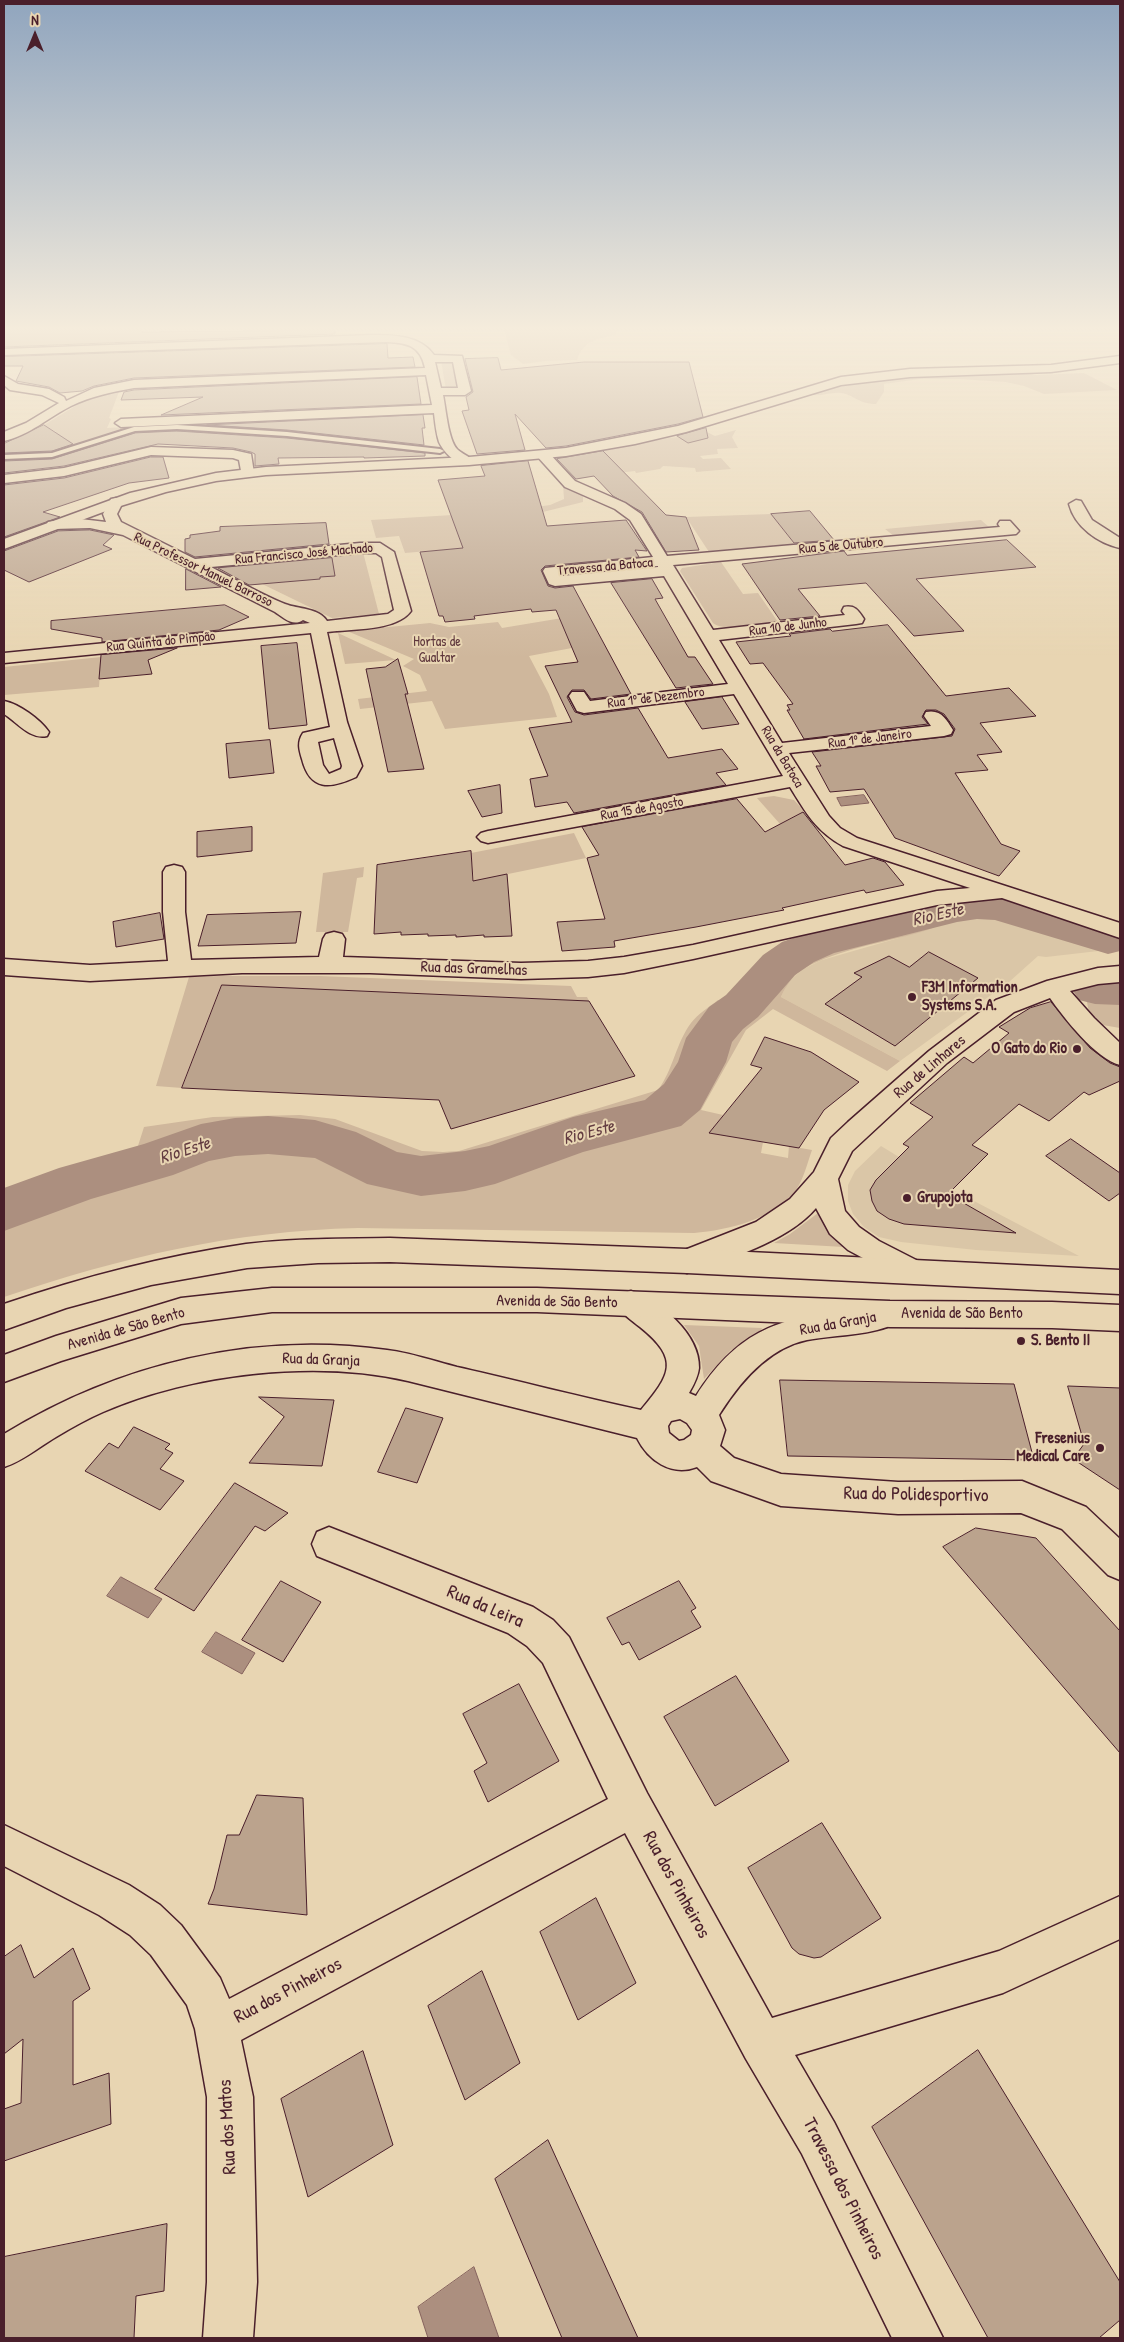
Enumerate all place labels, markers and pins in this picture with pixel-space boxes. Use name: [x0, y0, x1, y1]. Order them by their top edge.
place label: F3M Information Systems S.A.: [922, 978, 1018, 1016]
marker: F3M Information Systems S.A.: [906, 991, 918, 1003]
place label: O Gato do Rio: [991, 1039, 1067, 1059]
marker: O Gato do Rio: [1071, 1043, 1083, 1055]
place label: Grupojota: [917, 1188, 973, 1208]
marker: Grupojota: [901, 1192, 913, 1204]
place label: S. Bento II: [1031, 1331, 1090, 1351]
marker: S. Bento II: [1015, 1335, 1027, 1347]
place label: Fresenius Medical Care: [1016, 1429, 1090, 1467]
marker: Fresenius Medical Care: [1094, 1442, 1106, 1454]

